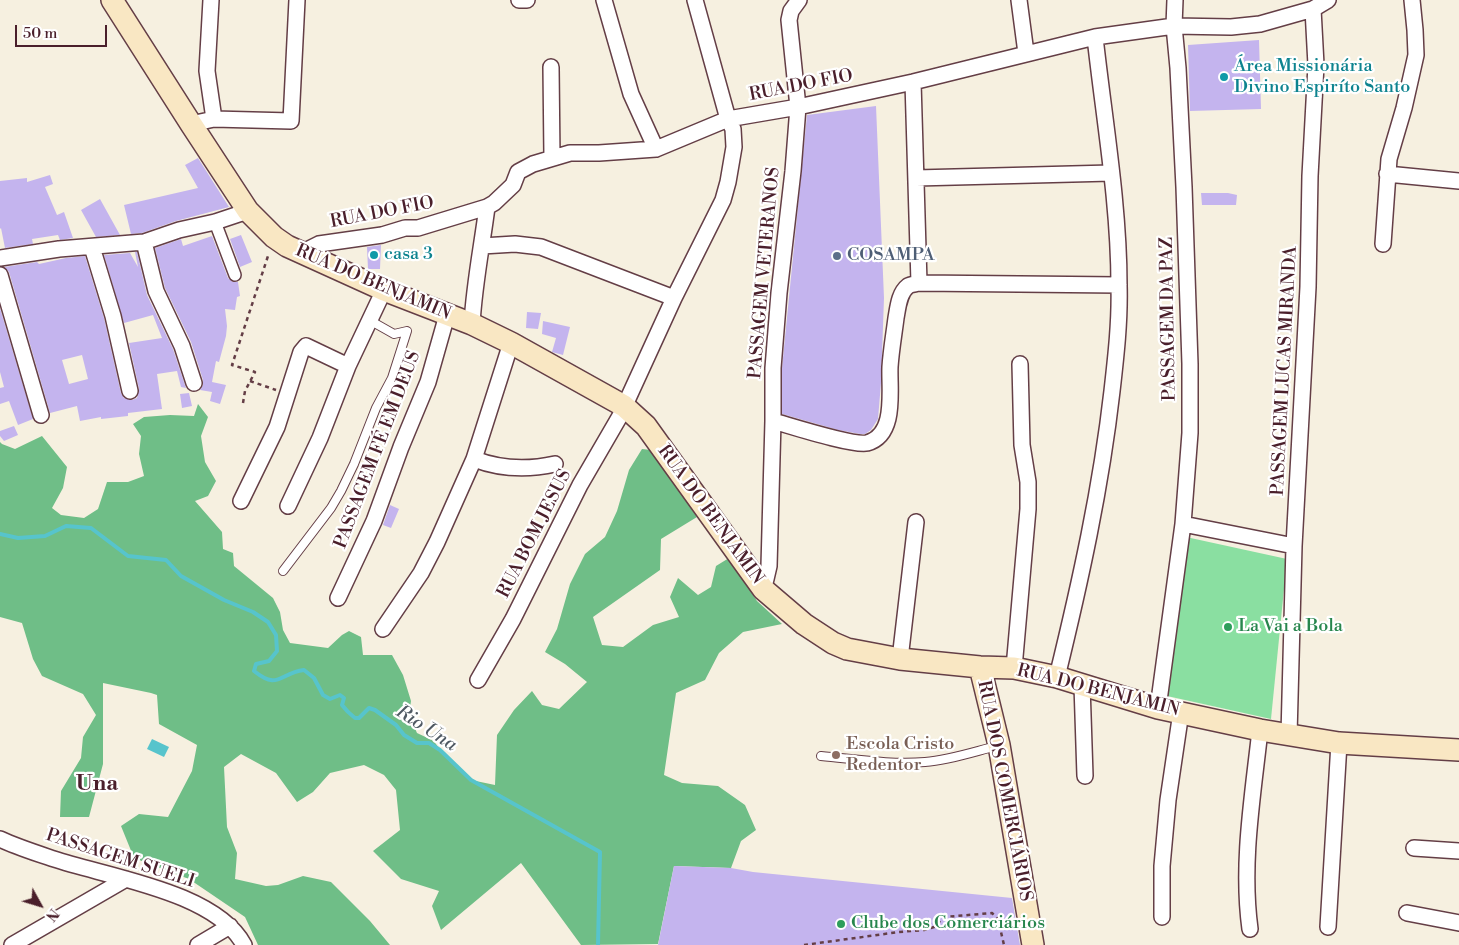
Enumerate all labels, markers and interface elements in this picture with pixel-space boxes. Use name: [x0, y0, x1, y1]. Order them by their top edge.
scale bar: [18, 15, 110, 47]
text: 50 m: [23, 24, 57, 43]
place label: Área Missionária Divino Espiríto Santo: [1234, 56, 1410, 98]
street label: RUA DO FIO: [747, 65, 855, 107]
marker: Área Missionária Divino Espiríto Santo: [1218, 71, 1230, 83]
street label: PASSAGEM VETERANOS: [745, 166, 785, 380]
street label: RUA DO FIO: [328, 192, 436, 234]
street label: PASSAGEM DA PAZ: [1157, 237, 1181, 401]
street label: RUA DO BENJAMIN: [292, 240, 454, 326]
place label: casa 3: [384, 244, 433, 266]
place label: COSAMPA: [847, 245, 935, 267]
street label: PASSAGEM LUCAS MIRANDA: [1268, 246, 1302, 496]
marker: casa 3: [368, 249, 380, 261]
marker: COSAMPA: [831, 250, 843, 262]
street label: PASSAGEM FÉ EM DEUS: [330, 348, 426, 552]
street label: RUA DO BENJAMIN: [652, 441, 768, 589]
street label: RUA BOM JESUS: [493, 466, 577, 602]
place label: La Vai a Bola: [1238, 616, 1343, 638]
marker: La Vai a Bola: [1222, 621, 1234, 633]
street label: RUA DO BENJAMIN: [1014, 660, 1182, 722]
street label: RUA DOS COMERCIÁRIOS: [972, 679, 1036, 903]
water label: Rio Una: [391, 701, 461, 757]
place label: Escola Cristo Redentor: [846, 734, 954, 776]
marker: Escola Cristo Redentor: [830, 749, 842, 761]
district label: Una: [76, 772, 118, 798]
street label: PASSAGEM SUELI: [43, 825, 197, 893]
north arrow: [15, 880, 65, 930]
text: N: [41, 904, 62, 924]
place label: Clube dos Comerciários: [851, 913, 1045, 935]
marker: Clube dos Comerciários: [835, 918, 847, 930]

